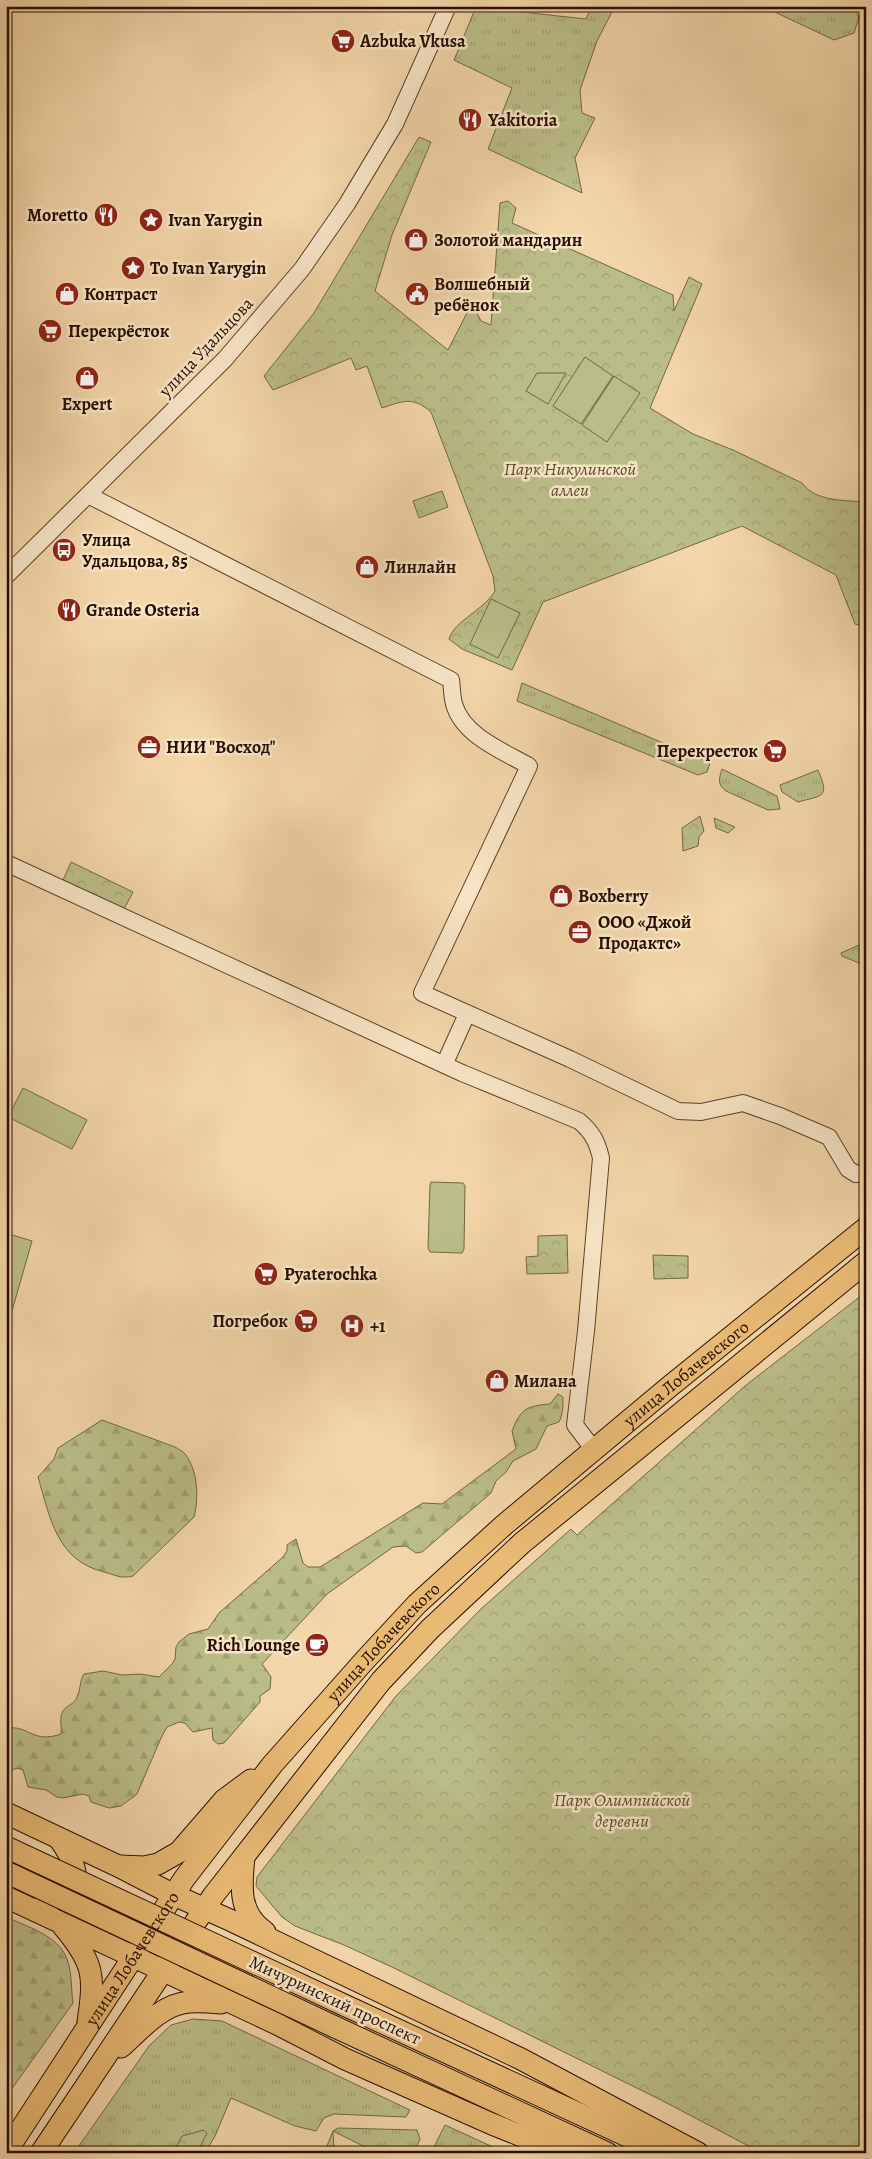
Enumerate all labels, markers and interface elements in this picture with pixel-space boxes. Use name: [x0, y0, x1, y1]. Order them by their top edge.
supermarket icon: Azbuka Vkusa: [330, 28, 356, 54]
place label: Azbuka Vkusa: [359, 29, 466, 53]
restaurant icon: Yakitoria: [457, 107, 483, 133]
place label: Yakitoria: [487, 108, 558, 132]
restaurant icon: Moretto: [93, 202, 119, 228]
place label: Moretto: [27, 203, 88, 227]
place icon: Ivan Yarygin: [138, 207, 164, 233]
place label: Ivan Yarygin: [168, 208, 263, 232]
shop icon: Золотой мандарин: [403, 227, 429, 253]
place label: Золотой мандарин: [434, 228, 582, 252]
place icon: To Ivan Yarygin: [120, 255, 146, 281]
place label: To Ivan Yarygin: [150, 256, 266, 280]
place label: Волшебный ребёнок: [434, 272, 531, 317]
shop icon: Контраст: [54, 281, 80, 307]
public building icon: Волшебный ребёнок: [404, 281, 430, 307]
place label: Контраст: [84, 282, 157, 306]
street label: улица Удальцова: [153, 291, 259, 403]
supermarket icon: Перекрёсток: [37, 318, 63, 344]
place label: Перекрёсток: [68, 319, 170, 343]
shop icon: Expert: [74, 365, 100, 391]
place label: Expert: [61, 392, 113, 416]
park label: Парк Никулинской аллеи: [504, 457, 636, 502]
place label: Улица Удальцова, 85: [82, 528, 188, 573]
bus stop icon: Улица Удальцова, 85: [51, 537, 77, 563]
shop icon: Линлайн: [354, 554, 380, 580]
place label: Линлайн: [384, 555, 456, 579]
restaurant icon: Grande Osteria: [56, 597, 82, 623]
place label: Grande Osteria: [86, 598, 200, 622]
office icon: НИИ "Восход": [136, 734, 162, 760]
place label: НИИ "Восход": [166, 735, 276, 759]
supermarket icon: Перекресток: [762, 738, 788, 764]
place label: Перекресток: [657, 739, 758, 763]
shop icon: Boxberry: [548, 883, 574, 909]
place label: Boxberry: [578, 884, 649, 908]
place label: ООО «Джой Продактс»: [598, 910, 692, 955]
office icon: ООО «Джой Продактс»: [567, 919, 593, 945]
supermarket icon: Pyaterochka: [253, 1261, 279, 1287]
place label: Pyaterochka: [284, 1262, 378, 1286]
supermarket icon: Погребок: [293, 1308, 319, 1334]
place label: Погребок: [212, 1309, 288, 1333]
hospital icon: +1: [339, 1313, 365, 1339]
place label: +1: [370, 1314, 386, 1338]
street label: улица Лобачевского: [618, 1315, 754, 1433]
shop icon: Милана: [484, 1368, 510, 1394]
place label: Милана: [514, 1369, 577, 1393]
street label: улица Лобачевского: [321, 1577, 445, 1708]
cafe icon: Rich Lounge: [304, 1632, 330, 1658]
place label: Rich Lounge: [207, 1633, 300, 1657]
park label: Парк Олимпийской деревни: [554, 1788, 690, 1833]
street label: улица Лобачевского: [79, 1887, 185, 2031]
street label: Мичуринский проспект: [245, 1950, 425, 2050]

